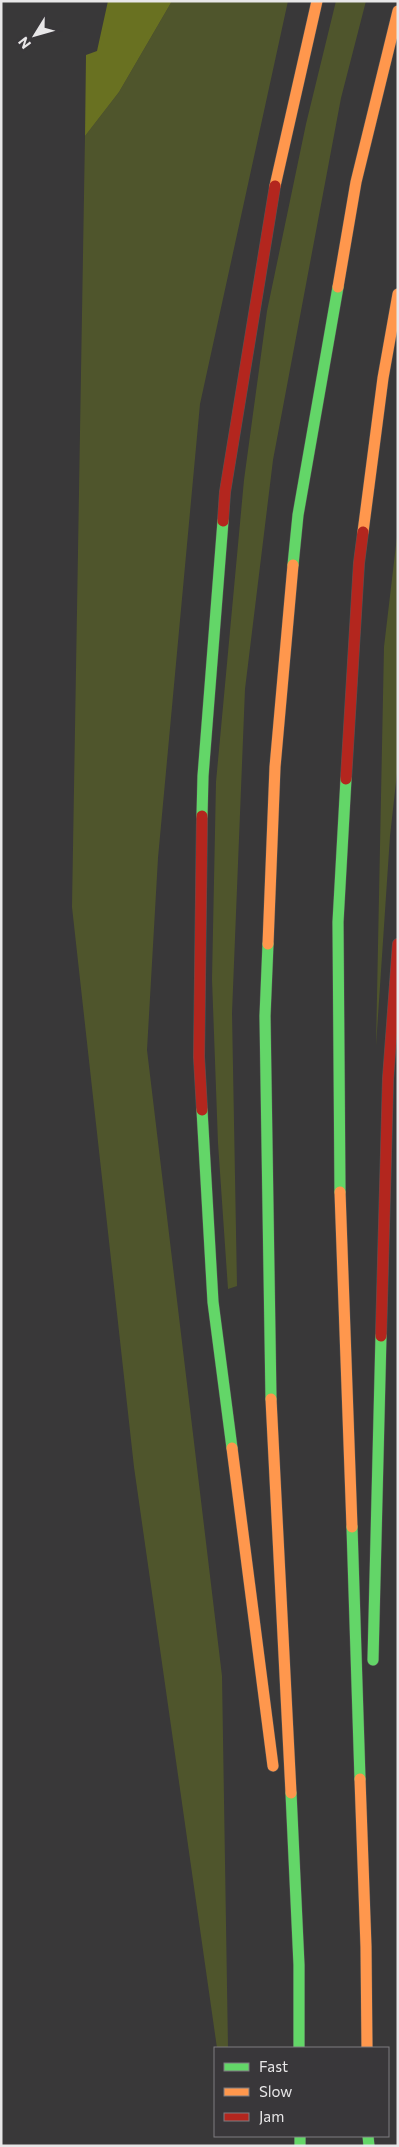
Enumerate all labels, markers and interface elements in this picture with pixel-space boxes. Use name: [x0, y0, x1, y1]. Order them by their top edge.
north arrow: [10, 10, 60, 60]
text: N: [14, 34, 34, 52]
legend: [214, 2047, 389, 2137]
text: Fast: [259, 2057, 288, 2075]
text: Slow: [259, 2082, 292, 2100]
text: Jam: [259, 2107, 284, 2125]

